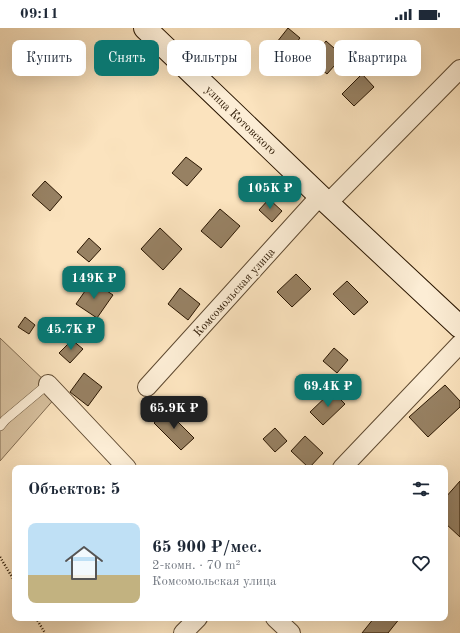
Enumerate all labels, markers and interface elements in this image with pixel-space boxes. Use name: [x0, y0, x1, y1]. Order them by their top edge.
text: 09:11: [20, 7, 59, 22]
chip: Купить: [12, 40, 86, 76]
chip: Снять: [94, 40, 159, 76]
chip: Фильтры: [167, 40, 251, 76]
chip: Новое: [259, 40, 326, 76]
chip: Квартира: [334, 40, 421, 76]
street label: улица Котовского: [202, 84, 278, 158]
pin: 105K ₽: [237, 176, 303, 210]
text: 105K ₽: [247, 182, 293, 195]
street label: Комсомольская улица: [192, 246, 278, 339]
pin: 149K ₽: [61, 266, 127, 300]
text: 149K ₽: [71, 272, 117, 285]
pin: 45.7K ₽: [34, 317, 108, 351]
text: 45.7K ₽: [46, 323, 96, 336]
pin: 69.4K ₽: [291, 374, 365, 408]
text: 69.4K ₽: [303, 380, 353, 393]
pin: 65.9K ₽: [137, 396, 211, 430]
text: 65.9K ₽: [149, 402, 199, 415]
icon: filters: [410, 478, 432, 500]
text: Объектов: 5: [28, 481, 120, 498]
icon: home: [60, 539, 108, 587]
text: 65 900 ₽/мес.: [152, 539, 262, 556]
icon: heart: [410, 552, 432, 574]
text: 2-комн. · 70 m²: [152, 559, 240, 572]
text: Комсомольская улица: [152, 575, 276, 588]

